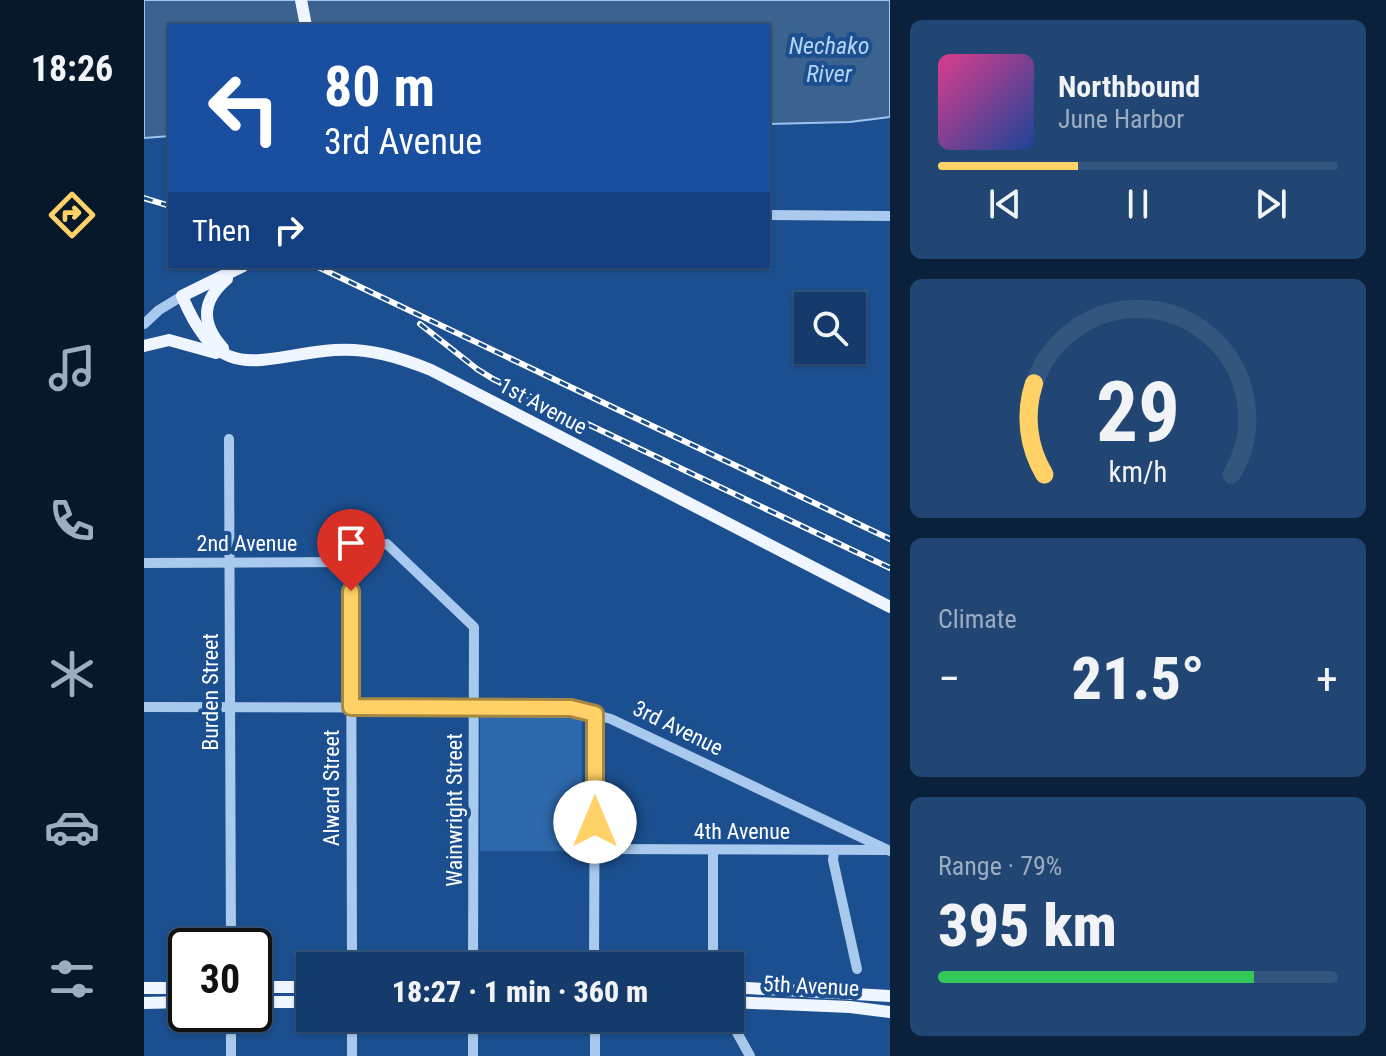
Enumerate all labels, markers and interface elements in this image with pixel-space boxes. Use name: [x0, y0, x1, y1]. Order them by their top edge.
water label: Nechako River: [789, 32, 869, 88]
text: 18:26: [31, 48, 113, 90]
text: 80 m: [324, 54, 435, 120]
icon: left: [192, 56, 296, 160]
text: Northbound: [1058, 69, 1200, 104]
text: June Harbor: [1058, 104, 1184, 134]
text: 3rd Avenue: [324, 121, 482, 163]
icon: previous: [983, 182, 1027, 226]
icon: pause: [1116, 182, 1160, 226]
icon: next: [1249, 182, 1293, 226]
icon: directions: [44, 187, 100, 243]
icon: right: [267, 208, 311, 252]
text: Then: [192, 213, 251, 248]
map controls: [794, 292, 866, 364]
button: search: [794, 292, 866, 364]
icon: music: [44, 340, 100, 396]
text: 29: [1096, 363, 1180, 460]
street label: 1st Avenue: [495, 372, 591, 440]
text: km/h: [1109, 455, 1167, 489]
icon: phone: [44, 493, 100, 549]
pin: [317, 509, 385, 591]
icon: arrive: [329, 521, 373, 565]
street label: 2nd Avenue: [197, 531, 297, 556]
text: Climate: [938, 604, 1017, 634]
street label: Burden Street: [198, 633, 223, 751]
text: 21.5°: [1072, 643, 1205, 714]
icon: climate: [44, 646, 100, 702]
text: −: [938, 653, 960, 705]
text: +: [1316, 653, 1338, 705]
street label: 3rd Avenue: [629, 696, 727, 760]
street label: Alward Street: [319, 730, 344, 846]
street label: Wainwright Street: [442, 733, 467, 887]
position arrow: [553, 780, 637, 864]
icon: car: [44, 799, 100, 855]
street label: 4th Avenue: [694, 819, 790, 844]
text: Range · 79%: [938, 851, 1062, 881]
text: 395 km: [938, 890, 1117, 961]
speed limit sign: 30: [168, 928, 272, 1032]
icon: filters: [44, 951, 100, 1007]
street label: 5th Avenue: [762, 971, 860, 1001]
text: 18:27 · 1 min · 360 m: [392, 974, 648, 1009]

